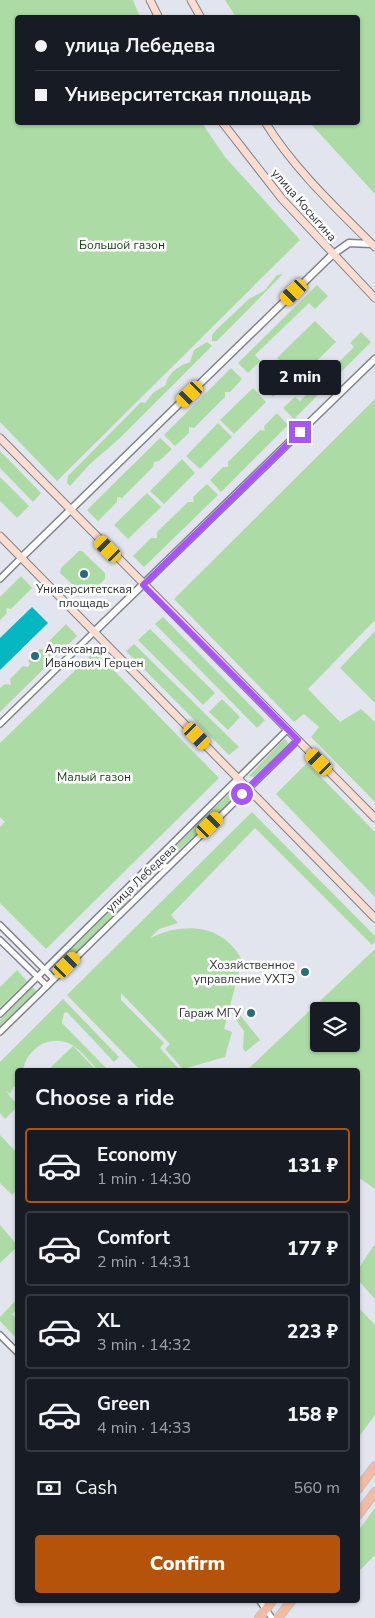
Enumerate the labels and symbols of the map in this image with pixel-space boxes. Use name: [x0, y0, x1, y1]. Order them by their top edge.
street label: улица Косыгина: [268, 165, 340, 245]
park label: Большой газон: [79, 237, 165, 253]
car: [277, 276, 310, 308]
callout: 2 min: [259, 360, 341, 394]
car: [173, 378, 206, 410]
route end: [289, 421, 311, 443]
car: [92, 533, 123, 565]
marker: Университетская площадь: [78, 568, 90, 580]
place label: Университетская площадь: [35, 581, 132, 611]
place label: Александр Иванович Герцен: [45, 641, 143, 671]
marker: Александр Иванович Герцен: [29, 650, 41, 662]
car: [181, 720, 212, 752]
car: [303, 746, 334, 778]
park label: Малый газон: [57, 769, 131, 785]
route start: [231, 783, 253, 805]
car: [193, 809, 226, 841]
street label: улица Лебедева: [102, 840, 180, 916]
car: [50, 949, 83, 981]
place label: Хозяйственное управление УХТЭ: [194, 957, 295, 987]
marker: Хозяйственное управление УХТЭ: [299, 966, 311, 978]
place label: Гараж МГУ: [179, 1005, 241, 1021]
marker: Гараж МГУ: [245, 1007, 257, 1019]

